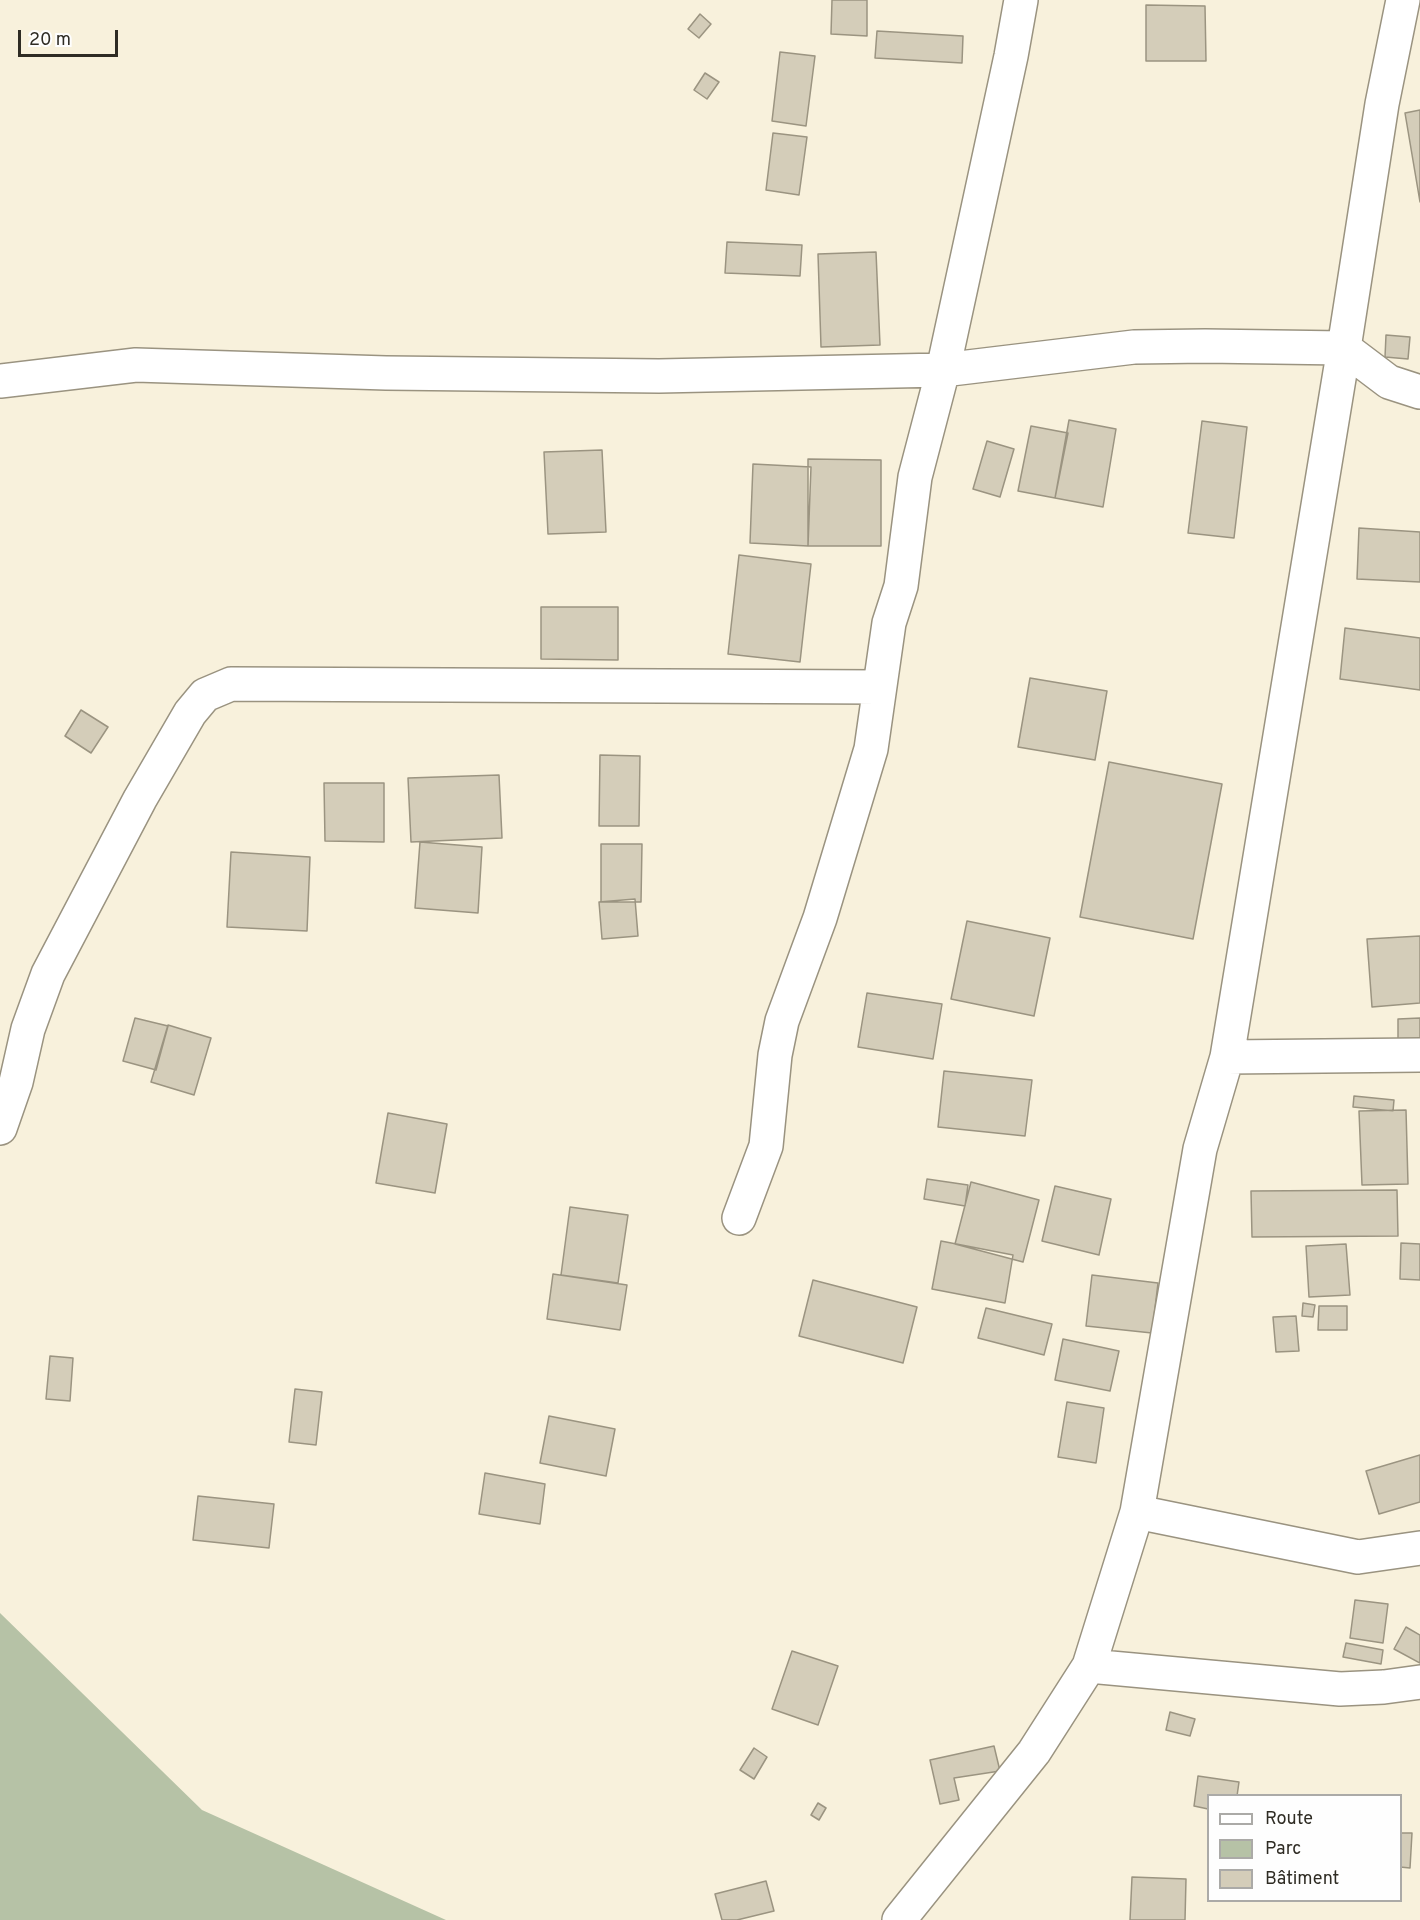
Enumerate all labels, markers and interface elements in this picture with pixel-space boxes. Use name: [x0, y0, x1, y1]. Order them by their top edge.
scale bar: [21, 18, 122, 56]
text: 20 m: [29, 29, 71, 52]
legend: [1207, 1794, 1402, 1902]
text: Route: [1265, 1808, 1313, 1831]
text: Parc: [1265, 1838, 1301, 1861]
text: Bâtiment: [1265, 1868, 1339, 1891]

